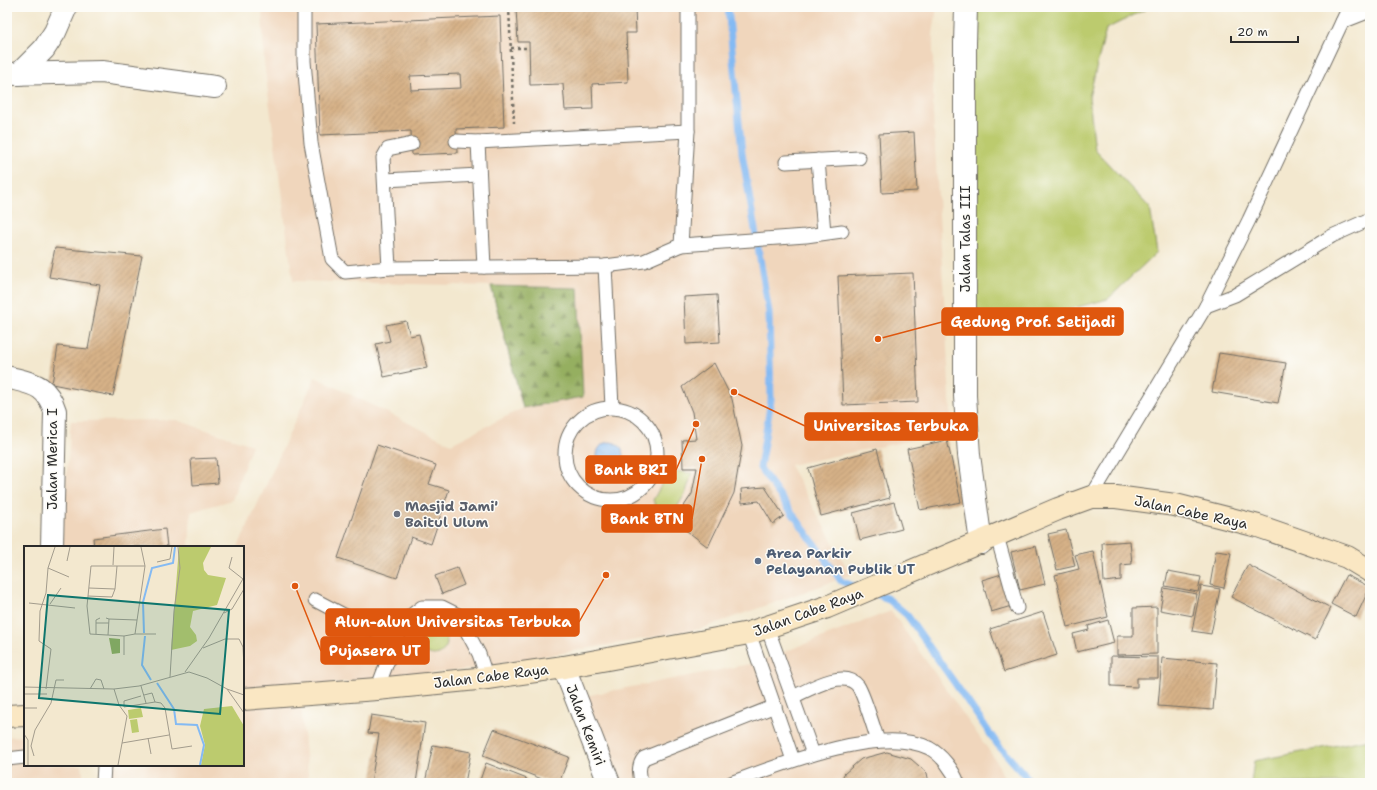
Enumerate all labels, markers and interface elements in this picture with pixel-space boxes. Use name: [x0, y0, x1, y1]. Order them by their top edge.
scale bar: [1231, 18, 1298, 44]
text: 20 m: [1237, 24, 1268, 40]
street label: Jalan Talas III: [956, 185, 974, 292]
callout: Gedung Prof. Setijadi: [942, 308, 1123, 335]
text: Gedung Prof. Setijadi: [951, 312, 1115, 332]
street label: Jalan Merica I: [43, 408, 61, 510]
callout: Universitas Terbuka: [805, 413, 977, 440]
text: Universitas Terbuka: [813, 416, 970, 436]
callout: Bank BRI: [586, 456, 676, 483]
text: Bank BRI: [594, 460, 668, 480]
street label: Jalan Cabe Raya: [1133, 491, 1250, 533]
place label: Masjid Jami' Baitul Ulum: [405, 497, 498, 531]
callout: Bank BTN: [602, 505, 692, 532]
marker: Masjid Jami' Baitul Ulum: [392, 509, 402, 519]
text: Bank BTN: [610, 509, 684, 529]
place label: Area Parkir Pelayanan Publik UT: [766, 544, 915, 578]
inset map: [24, 546, 244, 766]
marker: Area Parkir Pelayanan Publik UT: [753, 556, 763, 566]
street label: Jalan Cabe Raya: [751, 584, 866, 640]
callout: Alun-alun Universitas Terbuka: [326, 609, 579, 636]
text: Alun-alun Universitas Terbuka: [334, 612, 572, 632]
callout: Pujasera UT: [321, 637, 429, 664]
text: Pujasera UT: [329, 641, 422, 661]
street label: Jalan Cabe Raya: [433, 660, 550, 692]
street label: Jalan Kemiri: [562, 682, 610, 768]

